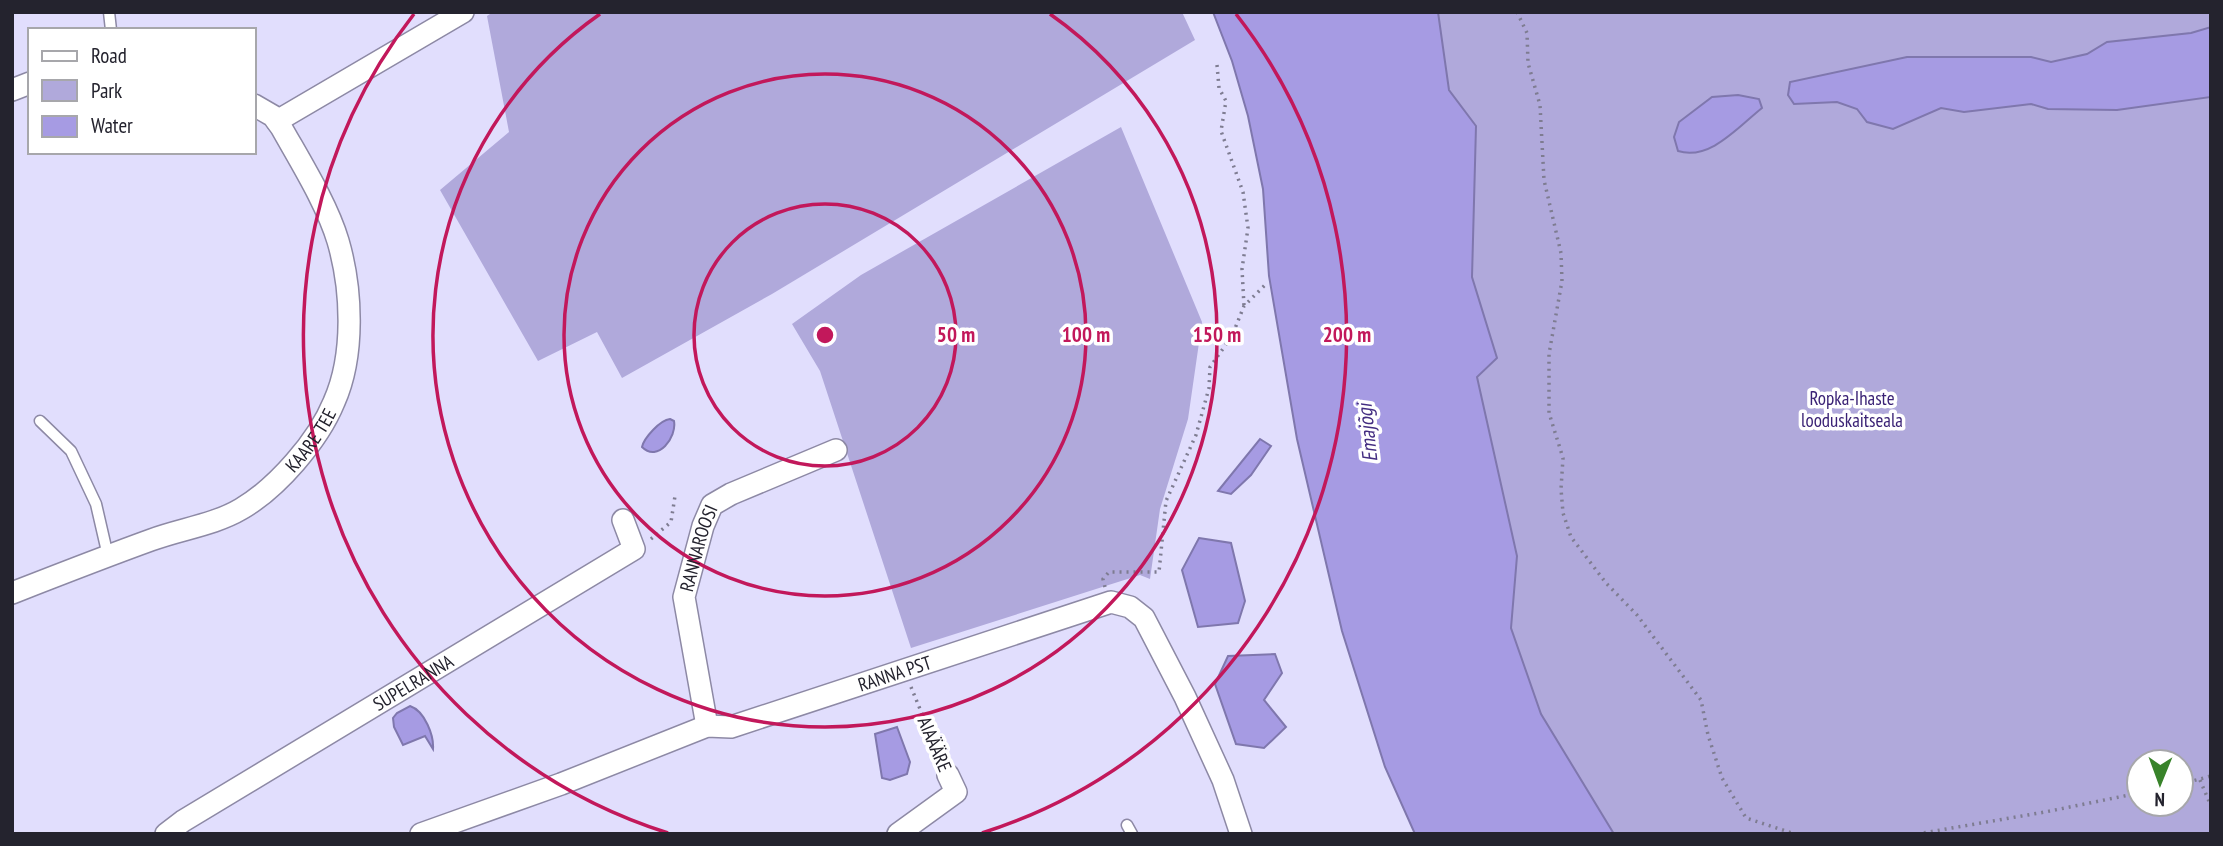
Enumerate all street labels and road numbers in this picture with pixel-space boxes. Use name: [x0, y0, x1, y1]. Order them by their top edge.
street label: KAARE TEE: [280, 404, 341, 477]
street label: RANNAROOSI: [674, 501, 723, 594]
street label: SUPELRANNA: [368, 649, 458, 716]
street label: RANNA PST: [855, 650, 935, 696]
street label: AIAÄÄRE: [913, 713, 957, 775]

